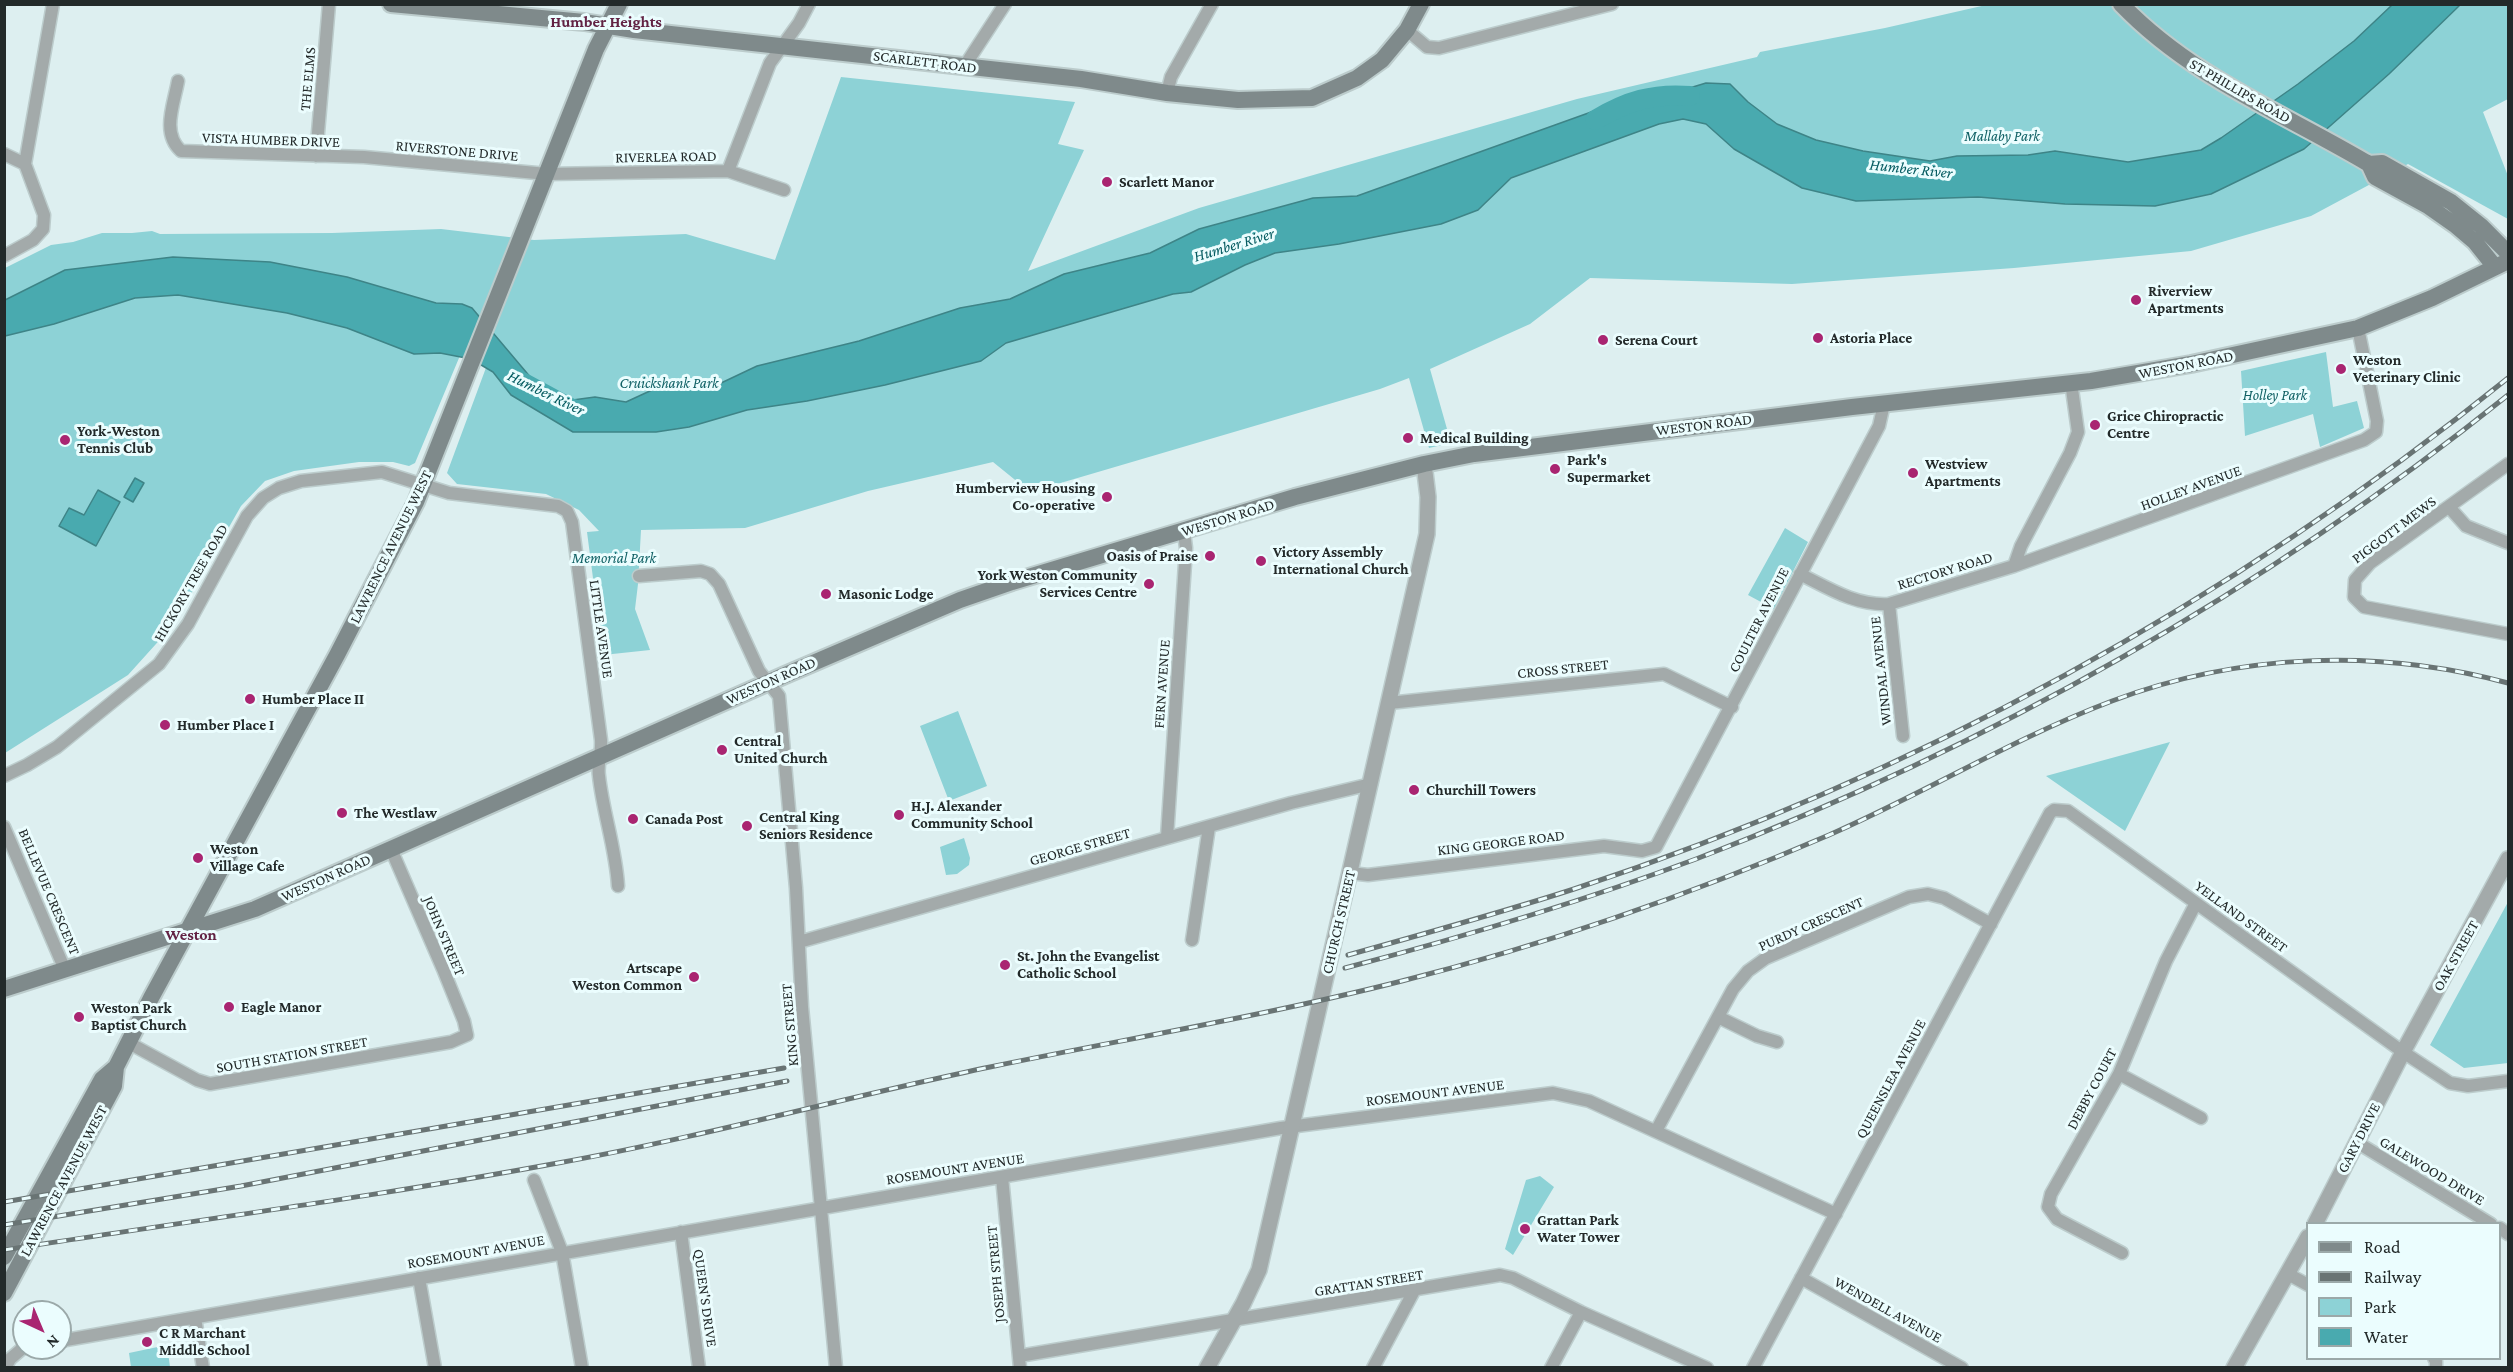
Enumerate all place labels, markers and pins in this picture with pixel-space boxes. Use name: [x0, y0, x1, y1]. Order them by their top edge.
place label: Scarlett Manor: [1119, 173, 1214, 191]
marker: Scarlett Manor: [1100, 175, 1114, 189]
place label: Riverview Apartments: [2148, 282, 2224, 317]
marker: Riverview Apartments: [2129, 293, 2143, 307]
place label: Astoria Place: [1830, 329, 1912, 347]
place label: Serena Court: [1615, 331, 1698, 349]
marker: Astoria Place: [1811, 331, 1825, 345]
marker: Serena Court: [1596, 333, 1610, 347]
place label: Weston Veterinary Clinic: [2353, 351, 2460, 386]
marker: Weston Veterinary Clinic: [2334, 362, 2348, 376]
place label: Grice Chiropractic Centre: [2107, 407, 2224, 442]
marker: Grice Chiropractic Centre: [2088, 418, 2102, 432]
place label: York-Weston Tennis Club: [77, 422, 160, 457]
place label: Medical Building: [1420, 429, 1529, 447]
marker: Medical Building: [1401, 431, 1415, 445]
marker: York-Weston Tennis Club: [58, 433, 72, 447]
place label: Park's Supermarket: [1567, 451, 1650, 486]
place label: Westview Apartments: [1925, 455, 2001, 490]
marker: Park's Supermarket: [1548, 462, 1562, 476]
marker: Westview Apartments: [1906, 466, 1920, 480]
place label: Humberview Housing Co-operative: [956, 479, 1095, 514]
marker: Humberview Housing Co-operative: [1100, 490, 1114, 504]
place label: Victory Assembly International Church: [1273, 543, 1409, 578]
place label: Oasis of Praise: [1107, 547, 1198, 565]
marker: Oasis of Praise: [1203, 549, 1217, 563]
marker: Victory Assembly International Church: [1254, 554, 1268, 568]
place label: York Weston Community Services Centre: [978, 566, 1137, 601]
marker: York Weston Community Services Centre: [1142, 577, 1156, 591]
place label: Masonic Lodge: [838, 585, 933, 603]
marker: Masonic Lodge: [819, 587, 833, 601]
place label: Humber Place II: [262, 690, 364, 708]
marker: Humber Place II: [243, 692, 257, 706]
place label: Humber Place I: [177, 716, 274, 734]
marker: Humber Place I: [158, 718, 172, 732]
place label: Central United Church: [734, 732, 828, 767]
marker: Central United Church: [715, 743, 729, 757]
place label: Churchill Towers: [1426, 781, 1536, 799]
marker: Churchill Towers: [1407, 783, 1421, 797]
place label: H.J. Alexander Community School: [911, 797, 1033, 832]
place label: The Westlaw: [354, 804, 437, 822]
marker: The Westlaw: [335, 806, 349, 820]
place label: Central King Seniors Residence: [759, 808, 873, 843]
marker: H.J. Alexander Community School: [892, 808, 906, 822]
place label: Canada Post: [645, 810, 723, 828]
marker: Canada Post: [626, 812, 640, 826]
marker: Central King Seniors Residence: [740, 819, 754, 833]
place label: Weston Village Cafe: [210, 840, 284, 875]
marker: Weston Village Cafe: [191, 851, 205, 865]
place label: St. John the Evangelist Catholic School: [1017, 947, 1160, 982]
marker: St. John the Evangelist Catholic School: [998, 958, 1012, 972]
place label: Artscape Weston Common: [572, 959, 682, 994]
marker: Artscape Weston Common: [687, 970, 701, 984]
place label: Eagle Manor: [241, 998, 321, 1016]
place label: Weston Park Baptist Church: [91, 999, 187, 1034]
marker: Eagle Manor: [222, 1000, 236, 1014]
marker: Weston Park Baptist Church: [72, 1010, 86, 1024]
place label: Grattan Park Water Tower: [1537, 1211, 1620, 1246]
marker: Grattan Park Water Tower: [1518, 1222, 1532, 1236]
place label: C R Marchant Middle School: [159, 1324, 250, 1359]
marker: C R Marchant Middle School: [140, 1335, 154, 1349]

